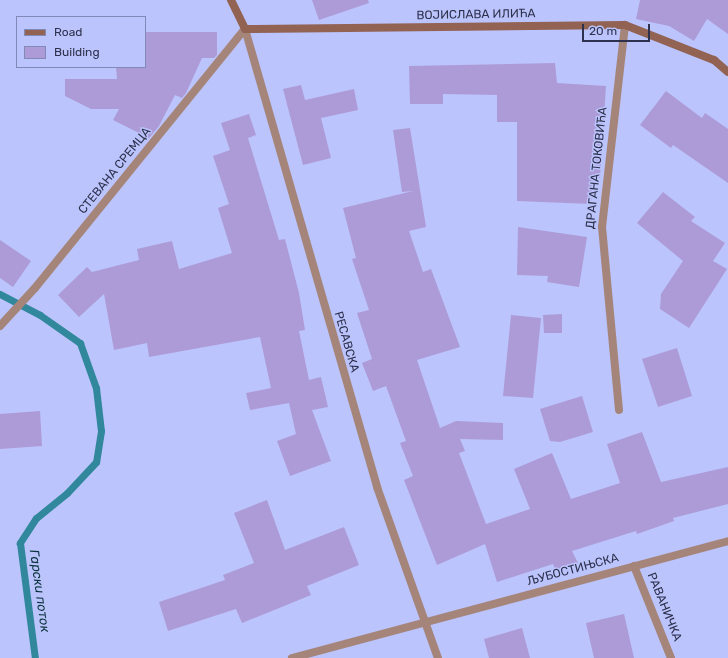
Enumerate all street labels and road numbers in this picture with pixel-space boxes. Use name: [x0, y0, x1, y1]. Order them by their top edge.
street label: ВОЈИСЛАВА ИЛИЋА: [416, 7, 536, 23]
street label: ДРАГАНА ТОКОВИЋА: [583, 106, 611, 230]
street label: СТЕВАНА СРЕМЦА: [76, 125, 154, 217]
street label: РЕСАВСКА: [330, 310, 362, 374]
street label: ЉУБОСТИЊСКА: [526, 551, 620, 589]
street label: РАВАНИЧКА: [644, 571, 684, 643]

